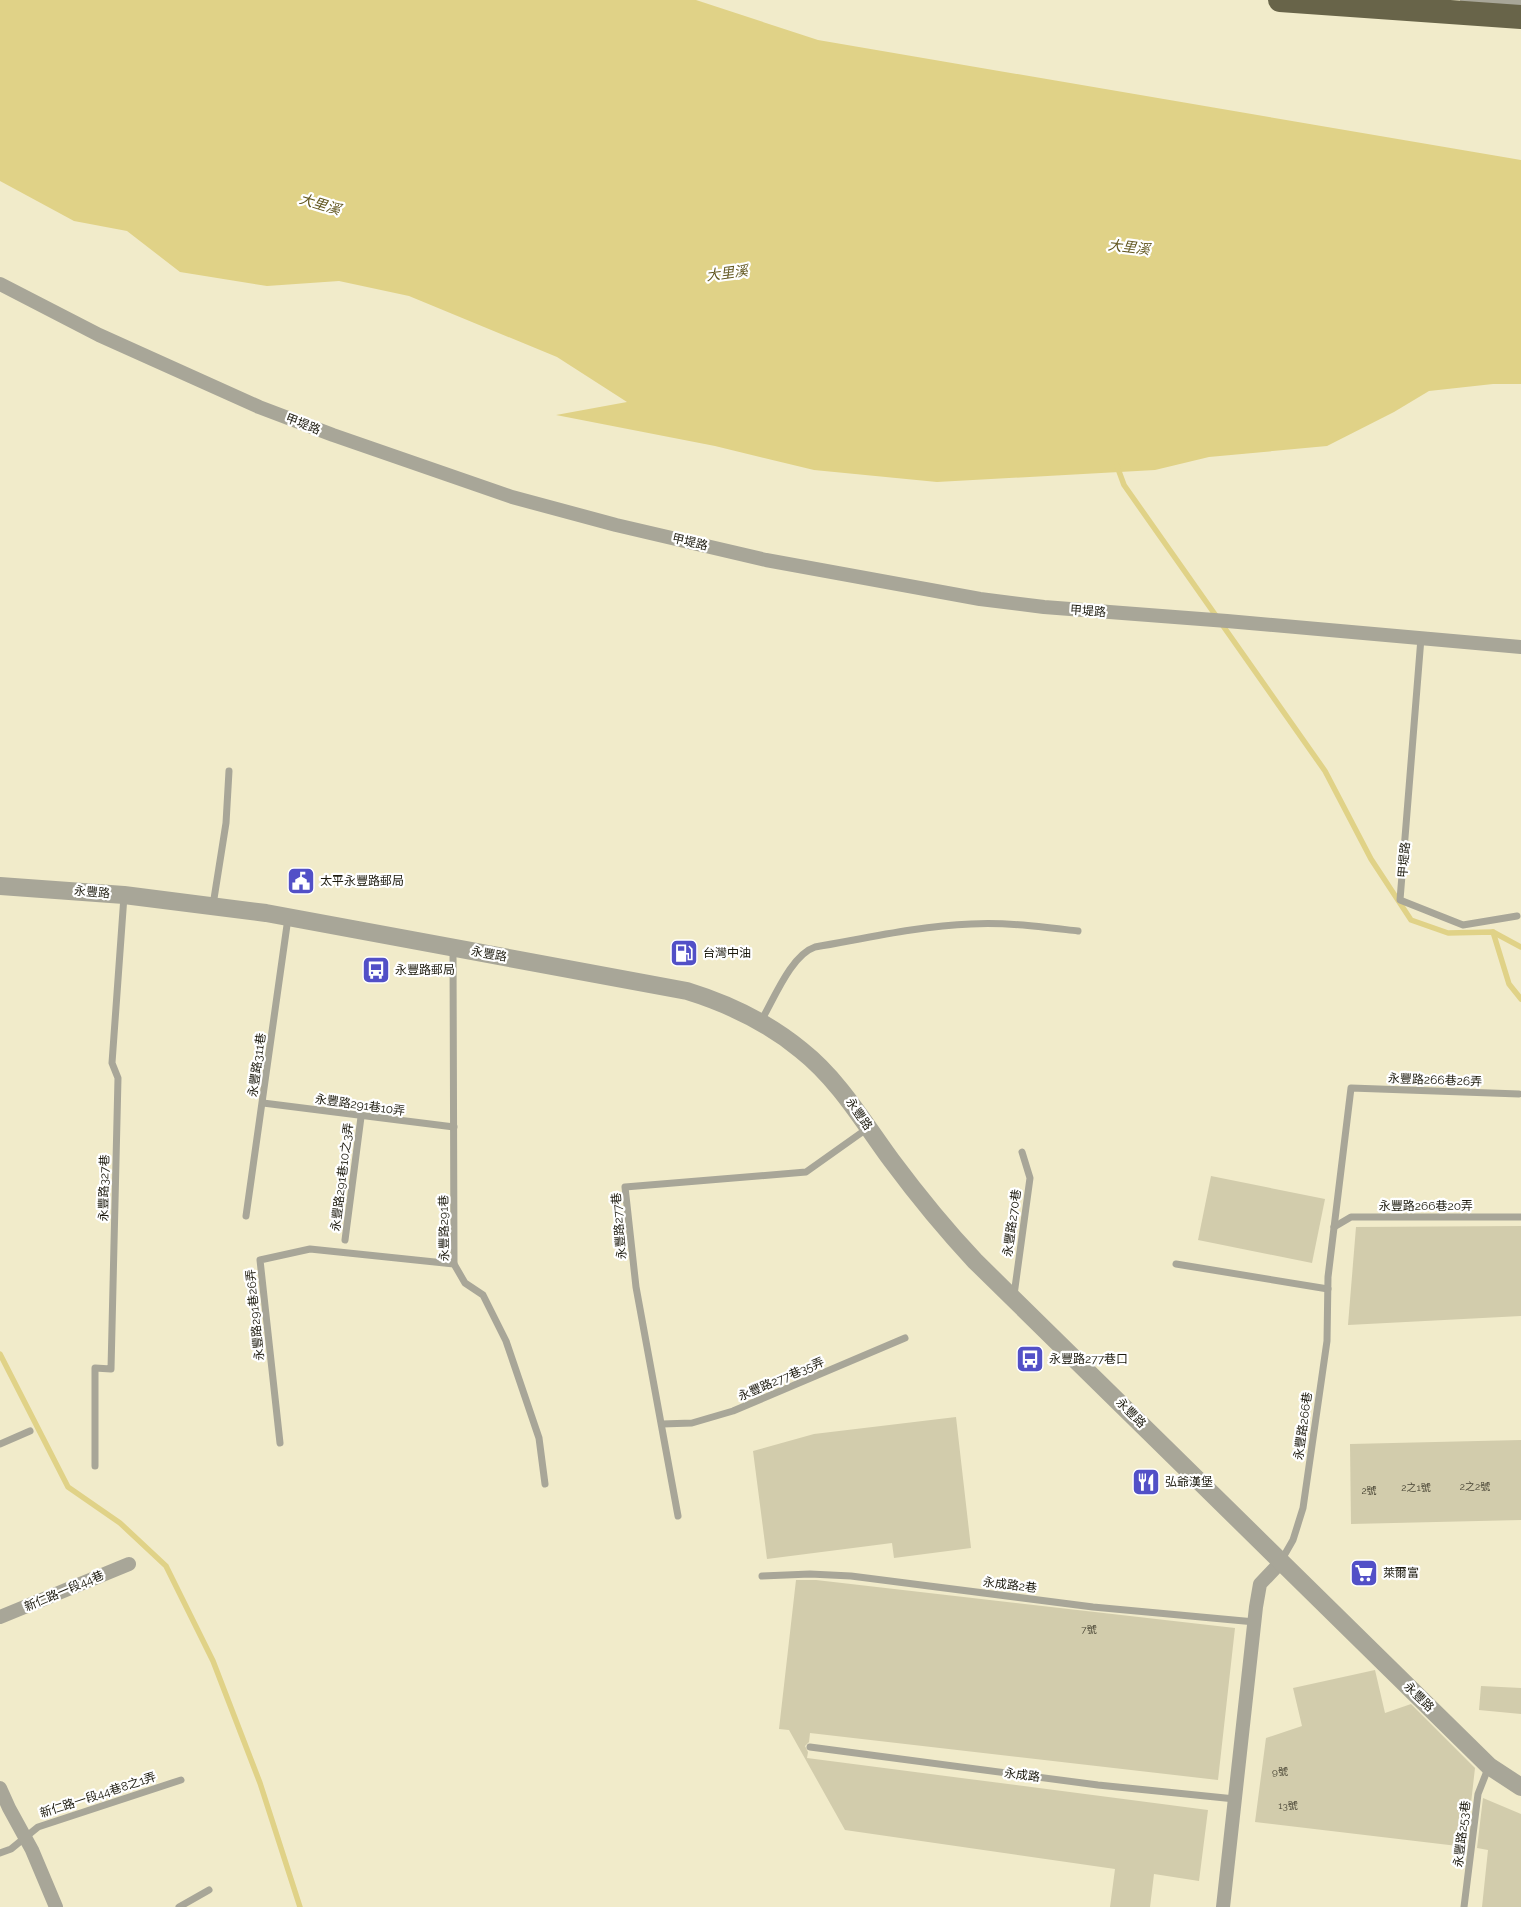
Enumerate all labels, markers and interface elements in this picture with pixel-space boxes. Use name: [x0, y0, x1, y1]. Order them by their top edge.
water label: 大里溪: [298, 190, 344, 218]
water label: 大里溪: [1107, 237, 1153, 258]
water label: 大里溪: [705, 262, 751, 283]
street label: 甲堤路: [284, 411, 322, 437]
street label: 甲堤路: [671, 531, 709, 553]
street label: 甲堤路: [1070, 603, 1106, 619]
street label: 甲堤路: [1395, 841, 1413, 879]
public building icon: 太平永豐路郵局: [286, 866, 316, 896]
place label: 太平永豐路郵局: [320, 874, 404, 888]
street label: 永豐路: [73, 883, 111, 901]
fuel station icon: 台灣中油: [669, 938, 699, 968]
street label: 永豐路: [470, 944, 508, 964]
place label: 台灣中油: [703, 946, 751, 960]
bus stop icon: 永豐路郵局: [361, 955, 391, 985]
place label: 永豐路郵局: [395, 963, 455, 977]
street label: 永豐路311巷: [246, 1032, 268, 1098]
street label: 永豐路266巷26弄: [1388, 1071, 1482, 1089]
street label: 永豐路291巷10弄: [314, 1092, 406, 1118]
street label: 永豐路: [843, 1095, 875, 1133]
street label: 永豐路291巷10之3弄: [328, 1122, 356, 1232]
street label: 永豐路327巷: [96, 1154, 112, 1222]
street label: 永豐路270巷: [1000, 1188, 1024, 1258]
street label: 永豐路277巷: [609, 1192, 629, 1260]
street label: 永豐路291巷: [436, 1195, 452, 1261]
street label: 永豐路266巷20弄: [1379, 1199, 1473, 1213]
street label: 永豐路291巷26弄: [243, 1269, 267, 1361]
bus stop icon: 永豐路277巷口: [1015, 1344, 1045, 1374]
place label: 永豐路277巷口: [1049, 1352, 1128, 1366]
street label: 永豐路277巷35弄: [736, 1355, 826, 1403]
street label: 永豐路266巷: [1291, 1391, 1315, 1461]
street label: 永豐路: [1113, 1395, 1149, 1431]
restaurant icon: 弘爺漢堡: [1131, 1467, 1161, 1497]
place label: 弘爺漢堡: [1165, 1475, 1213, 1489]
house number: 2之2號: [1460, 1481, 1490, 1492]
house number: 2之1號: [1401, 1482, 1431, 1493]
house number: 2號: [1361, 1485, 1377, 1496]
supermarket icon: 萊爾富: [1349, 1558, 1379, 1588]
place label: 萊爾富: [1383, 1566, 1419, 1580]
street label: 新仁路一段44巷: [22, 1568, 106, 1614]
street label: 永成路2巷: [982, 1575, 1038, 1595]
house number: 7號: [1081, 1624, 1097, 1635]
street label: 永豐路: [1401, 1679, 1437, 1715]
street label: 永成路: [1003, 1766, 1041, 1784]
house number: 9號: [1272, 1766, 1288, 1777]
street label: 新仁路一段44巷8之1弄: [38, 1770, 158, 1820]
house number: 13號: [1278, 1800, 1298, 1811]
street label: 永豐路253巷: [1451, 1800, 1473, 1868]

